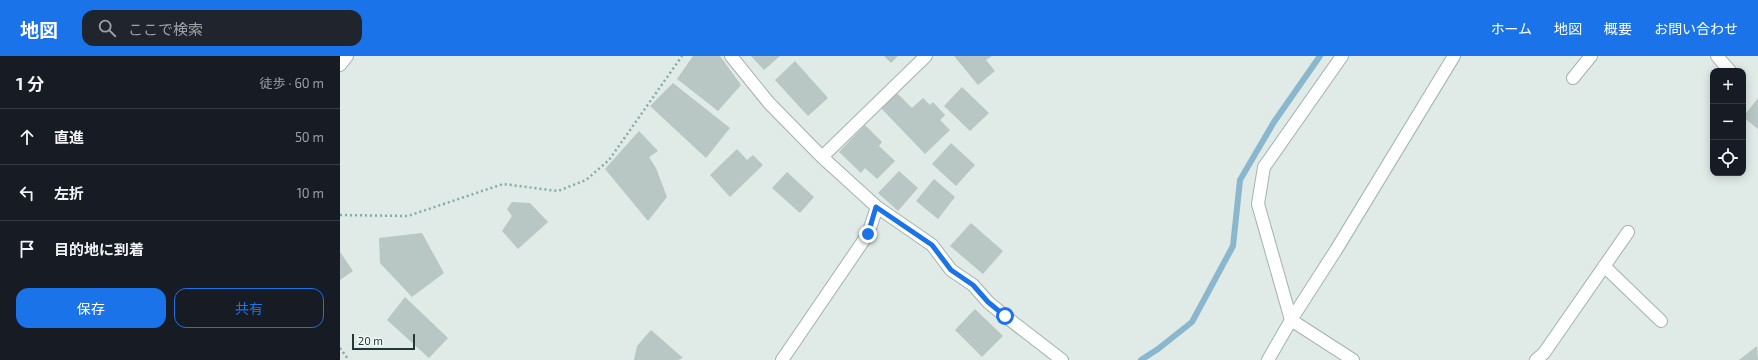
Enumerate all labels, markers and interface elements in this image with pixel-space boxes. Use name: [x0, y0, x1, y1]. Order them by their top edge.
search box: [82, 10, 362, 46]
icon: search: [96, 17, 118, 39]
text: 地図: [20, 18, 58, 41]
text: ここで検索: [128, 20, 203, 38]
text: ホーム: [1490, 20, 1532, 37]
text: 地図: [1554, 20, 1582, 37]
text: 概要: [1604, 20, 1632, 37]
text: お問い合わせ: [1654, 20, 1738, 37]
map controls: [1710, 68, 1746, 176]
button: +: [1710, 68, 1746, 104]
text: 1 分: [16, 73, 44, 93]
text: 徒歩 · 60 m: [260, 75, 324, 91]
button: −: [1710, 104, 1746, 140]
icon: ahead: [16, 126, 38, 148]
text: 直進: [54, 128, 84, 146]
text: 50 m: [295, 129, 324, 145]
button: locate: [1710, 140, 1746, 176]
icon: left: [16, 182, 38, 204]
text: 左折: [54, 184, 84, 202]
text: 10 m: [297, 185, 324, 201]
route end: [859, 225, 877, 243]
icon: arrive: [16, 238, 38, 260]
text: 目的地に到着: [54, 240, 144, 258]
button: 保存: [16, 288, 166, 328]
button: 共有: [174, 288, 324, 328]
route start: [996, 307, 1014, 325]
scale bar: [352, 332, 415, 351]
text: 20 m: [358, 334, 383, 347]

